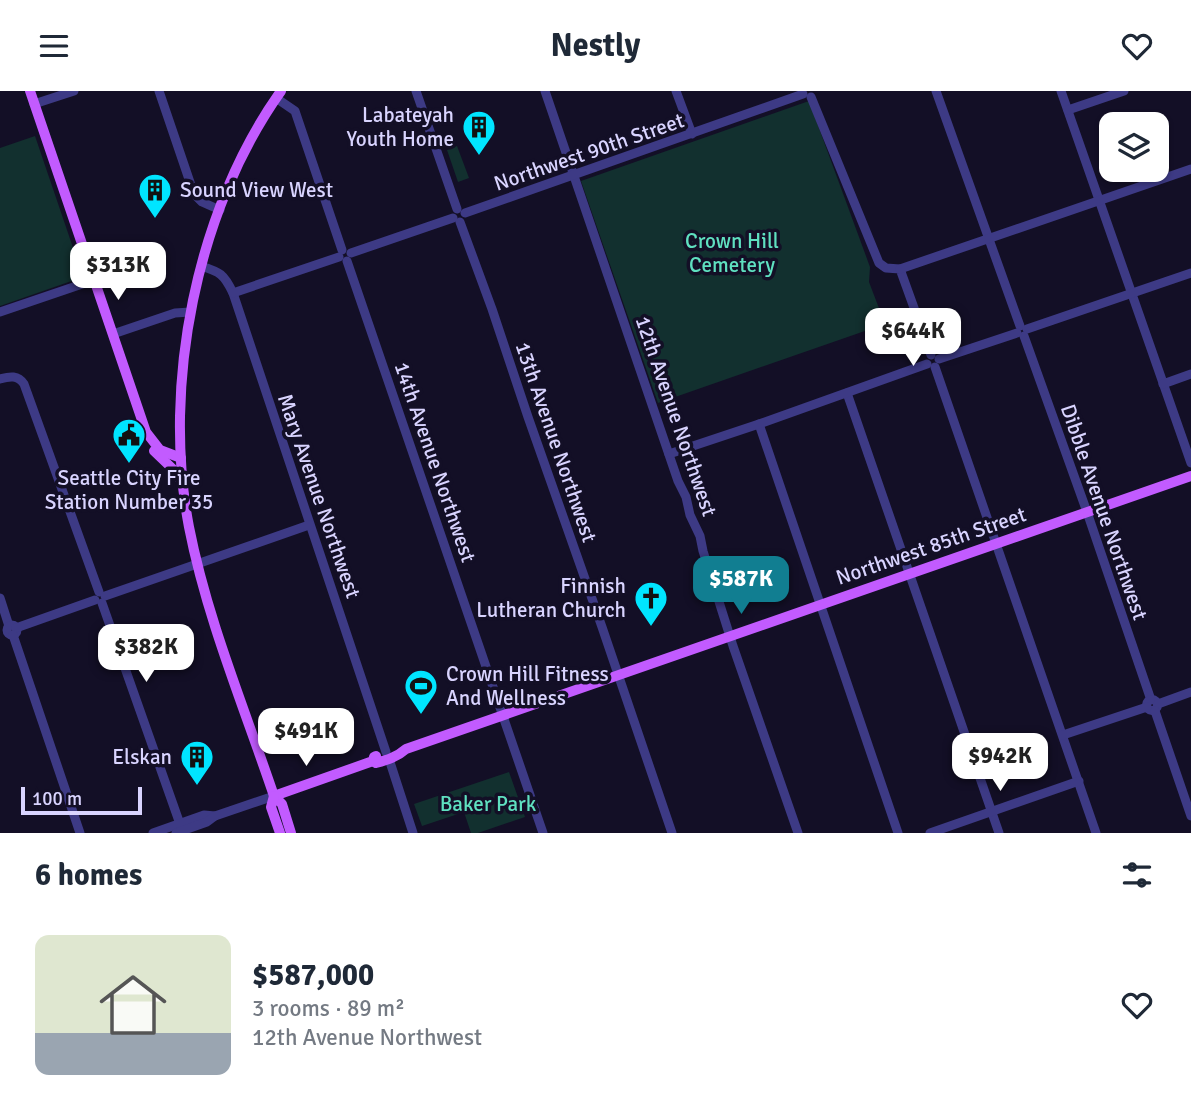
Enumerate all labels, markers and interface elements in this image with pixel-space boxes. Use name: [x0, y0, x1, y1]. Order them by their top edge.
text: Nestly: [551, 26, 640, 65]
icon: menu: [35, 27, 73, 65]
icon: heart: [1118, 27, 1156, 65]
place label: Labateyah Youth Home: [347, 102, 454, 152]
street label: Northwest 90th Street: [491, 107, 687, 197]
building icon: Labateyah Youth Home: [460, 108, 498, 157]
map controls: [1099, 112, 1169, 182]
button: layers: [1099, 112, 1169, 182]
building icon: Sound View West: [136, 171, 174, 220]
place label: Sound View West: [180, 177, 333, 203]
park label: Crown Hill Cemetery: [685, 228, 779, 278]
pin: $313K: [69, 243, 167, 302]
text: $313K: [86, 250, 150, 279]
pin: $644K: [864, 309, 962, 368]
street label: 12th Avenue Northwest: [629, 312, 723, 520]
text: $644K: [881, 316, 945, 345]
street label: 13th Avenue Northwest: [509, 338, 603, 546]
street label: 14th Avenue Northwest: [388, 358, 482, 566]
street label: Mary Avenue Northwest: [272, 390, 366, 602]
street label: Dibble Avenue Northwest: [1055, 401, 1153, 623]
public building icon: Seattle City Fire Station Number 35: [110, 416, 148, 465]
place label: Seattle City Fire Station Number 35: [45, 465, 213, 515]
street label: Northwest 85th Street: [833, 501, 1029, 591]
pin: $587K: [692, 557, 790, 616]
text: $587K: [709, 564, 773, 593]
place label: Finnish Lutheran Church: [476, 573, 626, 623]
church icon: Finnish Lutheran Church: [632, 579, 670, 628]
pin: $382K: [97, 625, 195, 684]
text: $382K: [114, 632, 178, 661]
place label: Crown Hill Fitness And Wellness: [446, 661, 609, 711]
sports icon: Crown Hill Fitness And Wellness: [402, 667, 440, 716]
pin: $491K: [257, 709, 355, 768]
text: $491K: [274, 716, 338, 745]
pin: $942K: [951, 733, 1049, 793]
building icon: Elskan: [178, 738, 216, 787]
text: $942K: [968, 741, 1032, 770]
place label: Elskan: [112, 744, 172, 770]
scale bar: [21, 784, 142, 816]
text: 100 m: [32, 787, 82, 811]
park label: Baker Park: [440, 791, 537, 817]
icon: filters: [1118, 856, 1156, 894]
text: 6 homes: [35, 857, 142, 894]
text: $587,000: [252, 957, 374, 994]
icon: home: [91, 963, 175, 1047]
icon: heart: [1118, 986, 1156, 1024]
text: 3 rooms · 89 m²: [252, 994, 405, 1023]
text: 12th Avenue Northwest: [252, 1023, 482, 1052]

